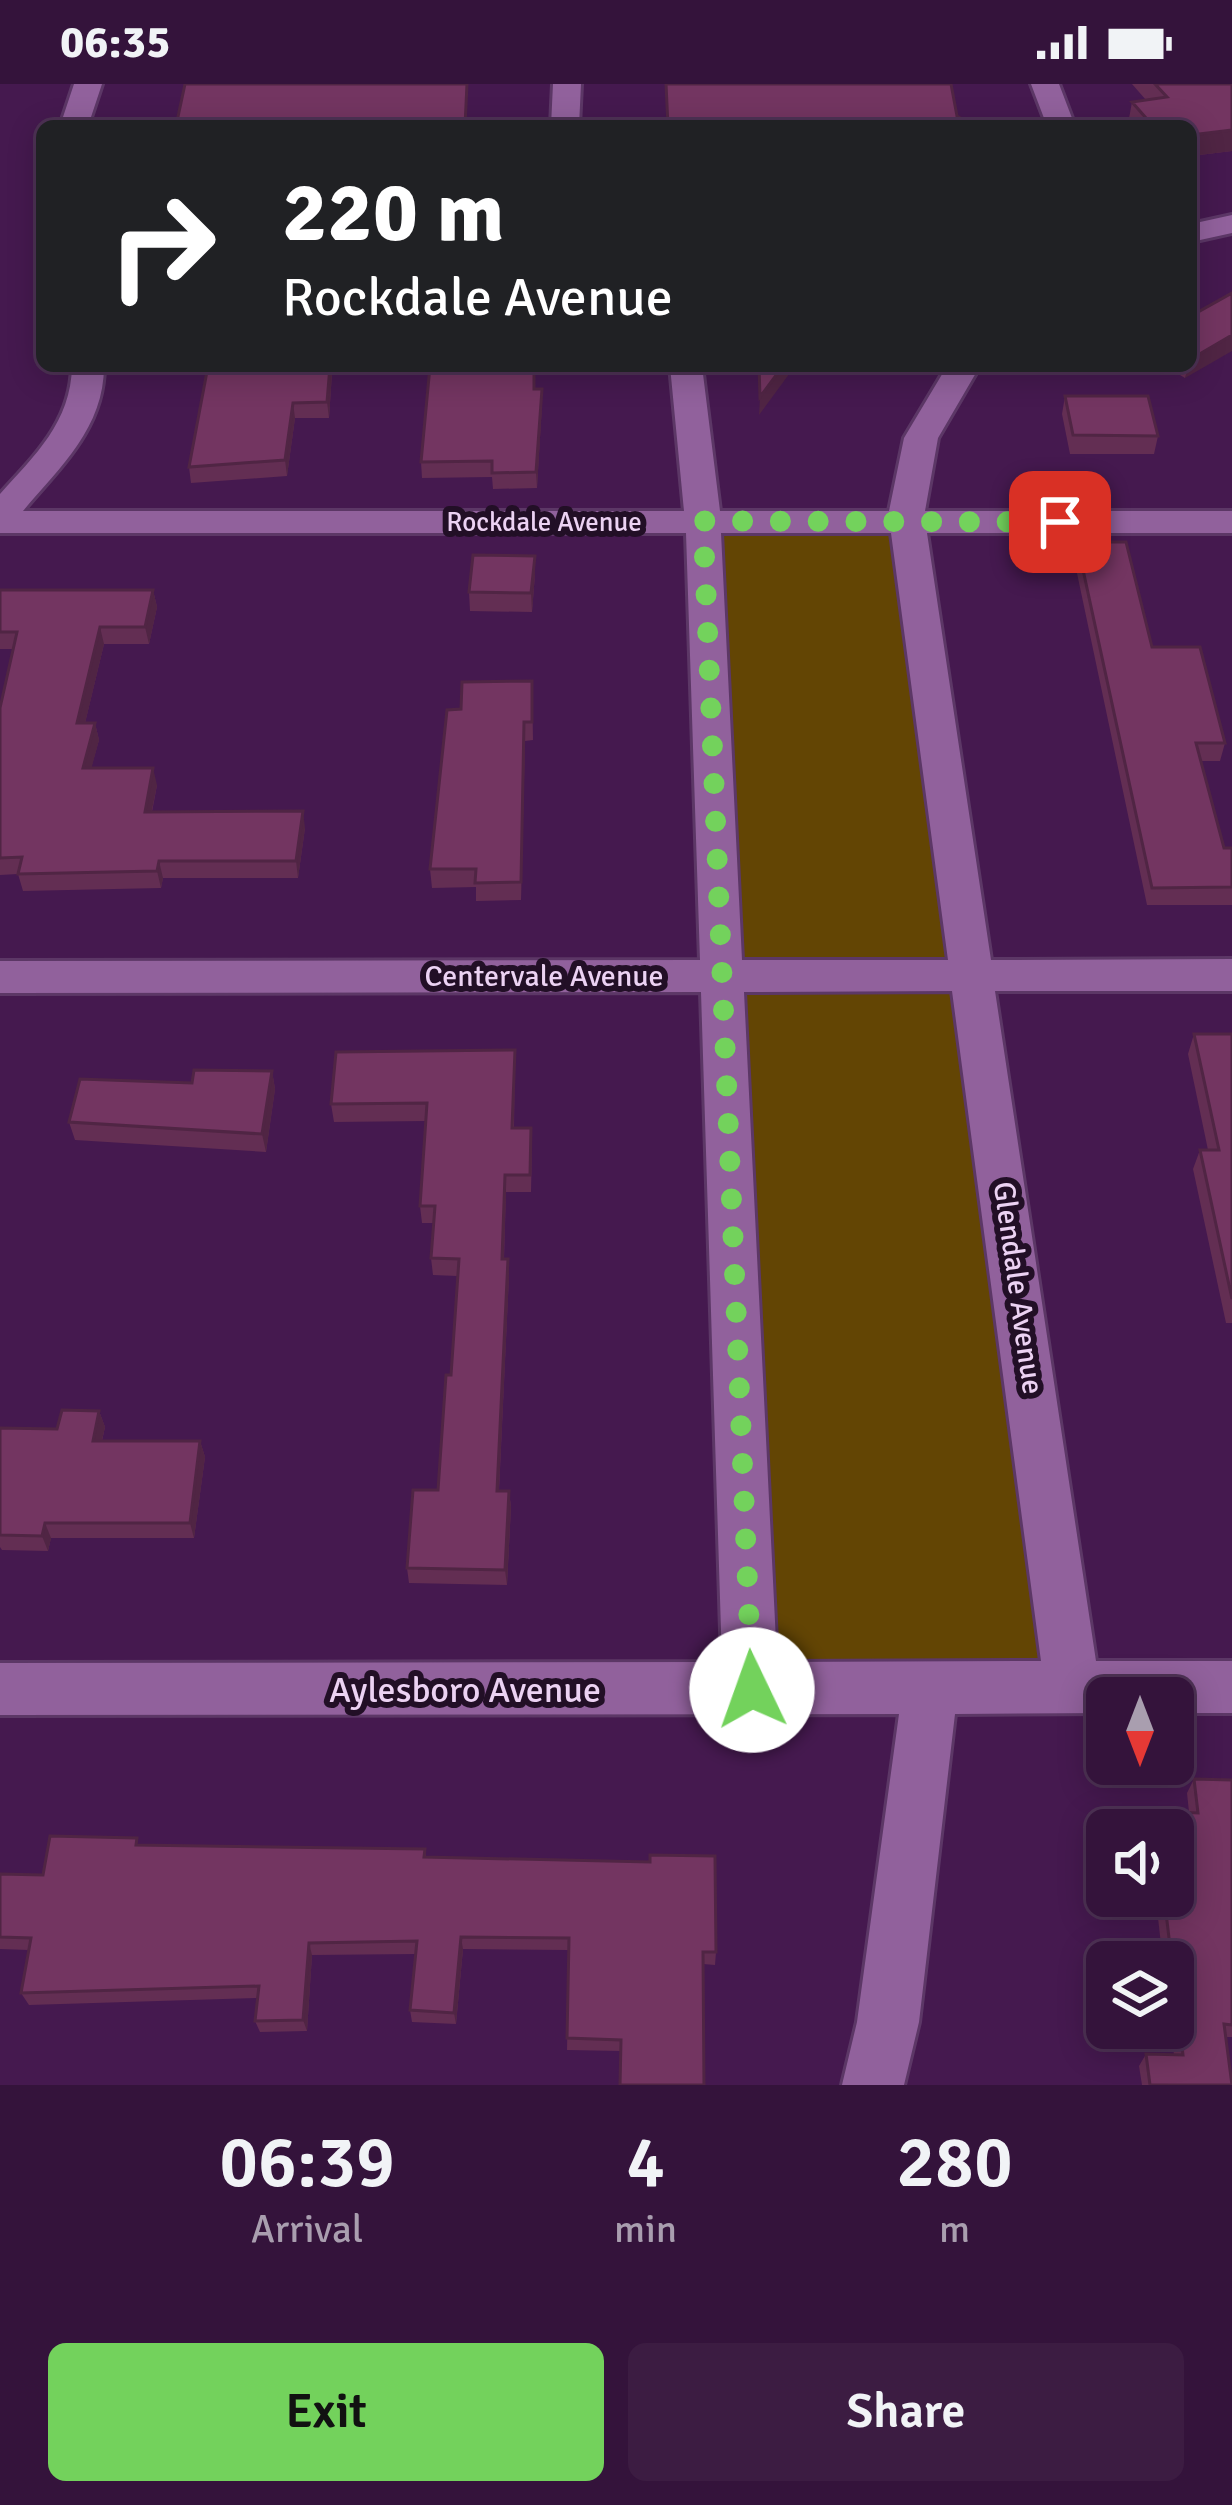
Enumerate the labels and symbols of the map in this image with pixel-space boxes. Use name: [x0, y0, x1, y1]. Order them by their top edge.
pin: [1009, 471, 1111, 573]
street label: Rockdale Avenue: [446, 506, 642, 539]
street label: Centervale Avenue: [424, 958, 664, 995]
street label: Glendale Avenue: [985, 1179, 1051, 1397]
position arrow: [689, 1627, 815, 1753]
street label: Aylesboro Avenue: [329, 1668, 601, 1713]
north arrow: [1086, 1677, 1194, 1785]

